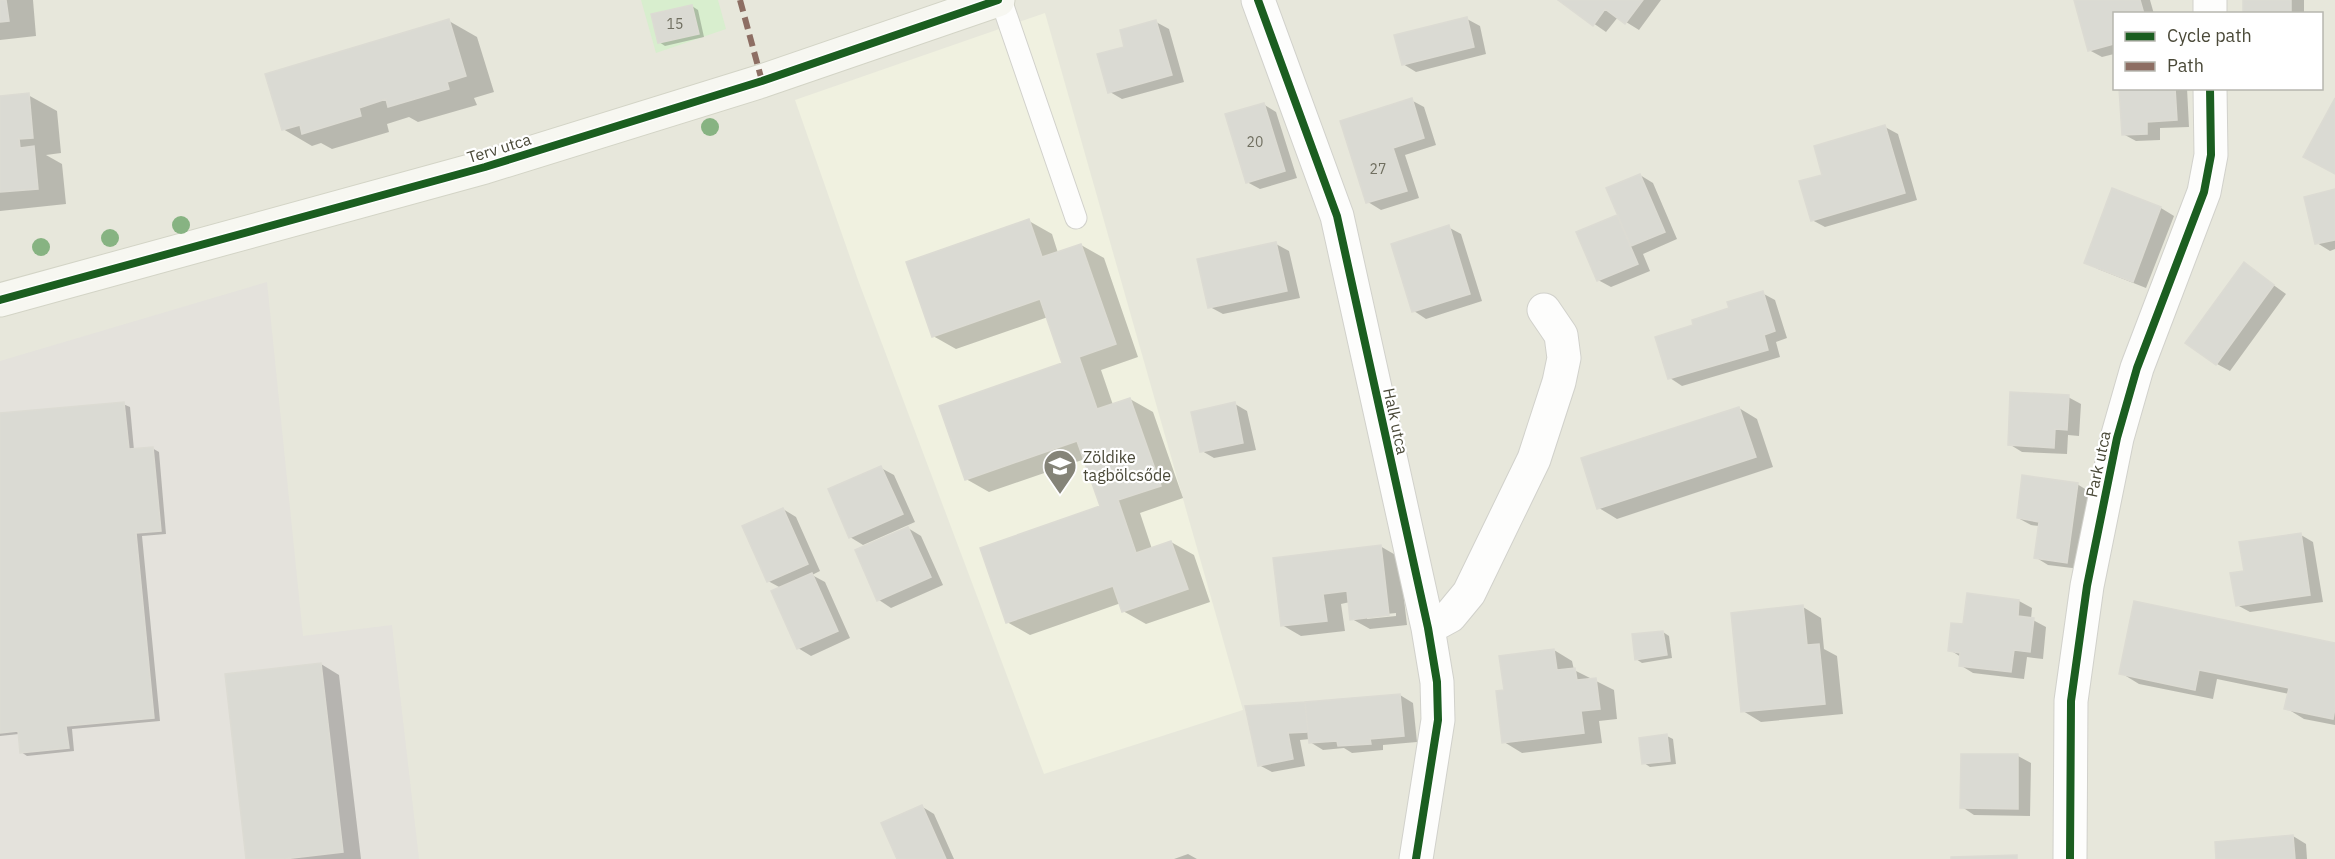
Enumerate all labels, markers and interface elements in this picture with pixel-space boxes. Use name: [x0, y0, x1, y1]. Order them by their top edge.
legend: [2113, 12, 2323, 90]
house number: 15: [667, 15, 683, 33]
text: Cycle path: [2167, 24, 2252, 47]
text: Path: [2167, 54, 2204, 77]
street label: Terv utca: [465, 129, 534, 167]
house number: 20: [1247, 133, 1263, 151]
house number: 27: [1370, 160, 1386, 178]
street label: Halk utca: [1379, 386, 1413, 457]
street label: Park utca: [2081, 429, 2115, 499]
place label: Zöldike tagbölcsőde: [1083, 447, 1171, 485]
school or university icon: Zöldike tagbölcsőde: [1042, 448, 1078, 495]

